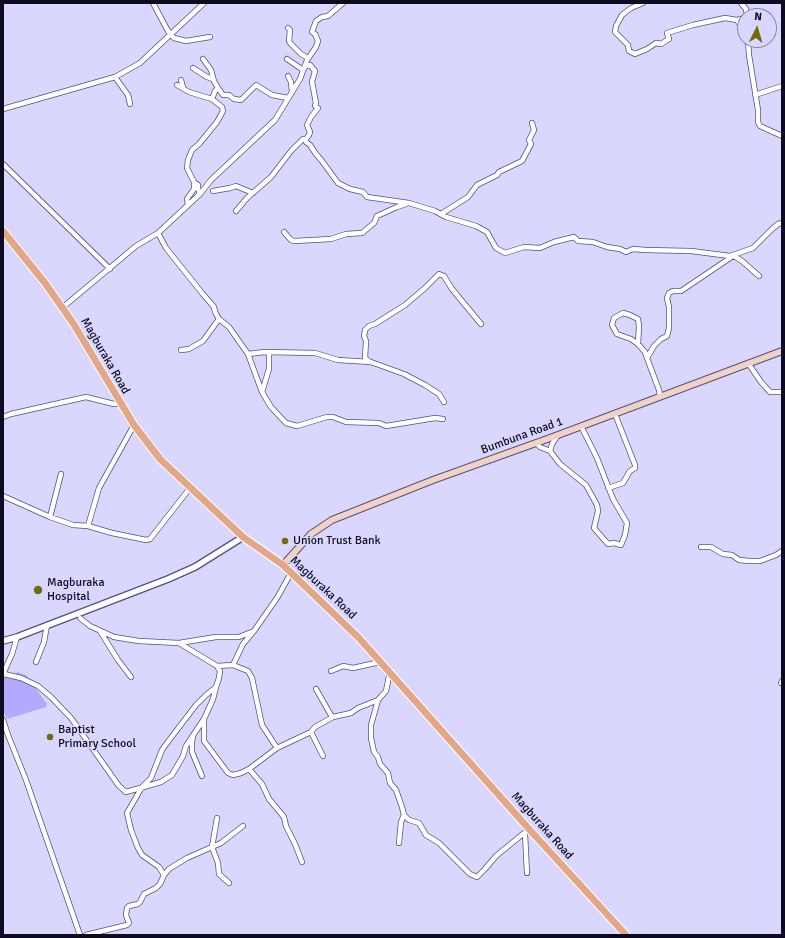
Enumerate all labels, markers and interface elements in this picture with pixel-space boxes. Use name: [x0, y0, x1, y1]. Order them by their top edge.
north arrow: [737, 8, 777, 48]
text: N: [754, 10, 762, 23]
street label: Magburaka Road: [77, 315, 133, 397]
street label: Bumbuna Road 1: [479, 414, 565, 458]
place label: Union Trust Bank: [293, 534, 381, 548]
marker: Union Trust Bank: [280, 536, 290, 546]
street label: Magburaka Road: [287, 553, 359, 623]
place label: Magburaka Hospital: [47, 576, 104, 604]
marker: Magburaka Hospital: [32, 584, 44, 596]
place label: Baptist Primary School: [58, 723, 136, 751]
marker: Baptist Primary School: [45, 732, 55, 742]
street label: Magburaka Road: [508, 789, 576, 863]

